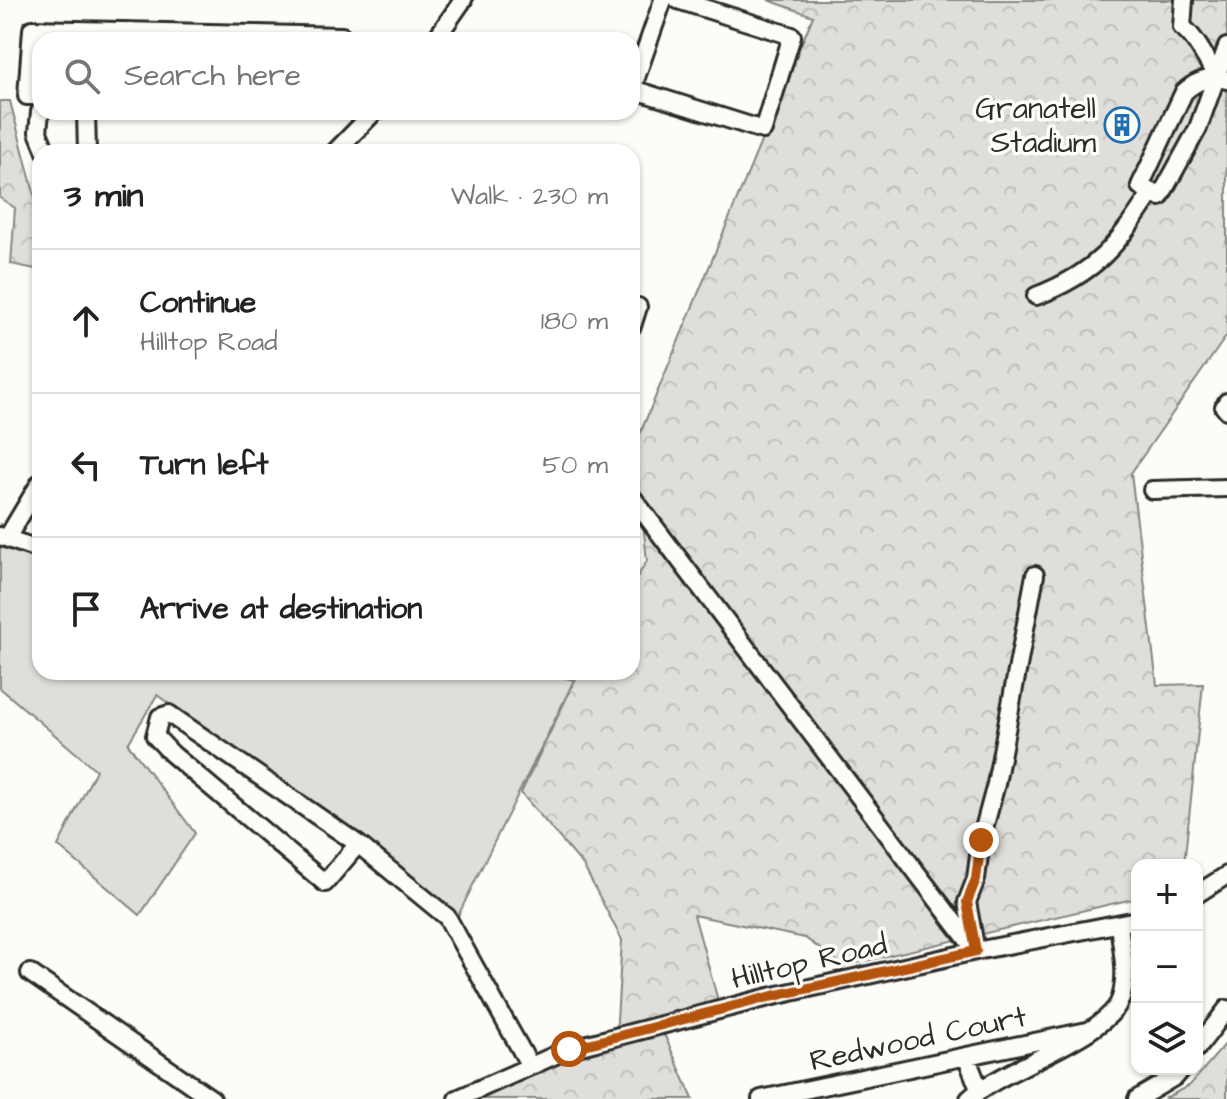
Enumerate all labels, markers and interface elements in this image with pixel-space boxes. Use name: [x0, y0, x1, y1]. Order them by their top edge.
search box: [32, 32, 640, 120]
icon: search: [60, 54, 104, 98]
text: Search here: [124, 55, 301, 97]
place label: Granatell Stadium: [975, 88, 1097, 164]
building icon: Granatell Stadium: [1103, 106, 1141, 144]
text: 3 min: [64, 172, 144, 220]
text: Walk · 230 m: [451, 178, 608, 214]
text: Continue: [140, 282, 256, 324]
icon: ahead: [64, 299, 108, 343]
text: 180 m: [541, 303, 608, 339]
text: Hilltop Road: [140, 324, 278, 360]
icon: left: [64, 443, 108, 487]
text: Turn left: [140, 444, 268, 486]
text: 50 m: [543, 447, 608, 483]
icon: arrive: [64, 587, 108, 631]
text: Arrive at destination: [140, 588, 422, 630]
route end: [963, 822, 999, 858]
map controls: [1131, 859, 1203, 1075]
button: +: [1131, 859, 1203, 931]
street label: Hilltop Road: [727, 924, 891, 1000]
button: −: [1131, 931, 1203, 1003]
street label: Redwood Court: [806, 996, 1030, 1082]
button: layers: [1131, 1003, 1203, 1075]
route start: [551, 1031, 587, 1067]

